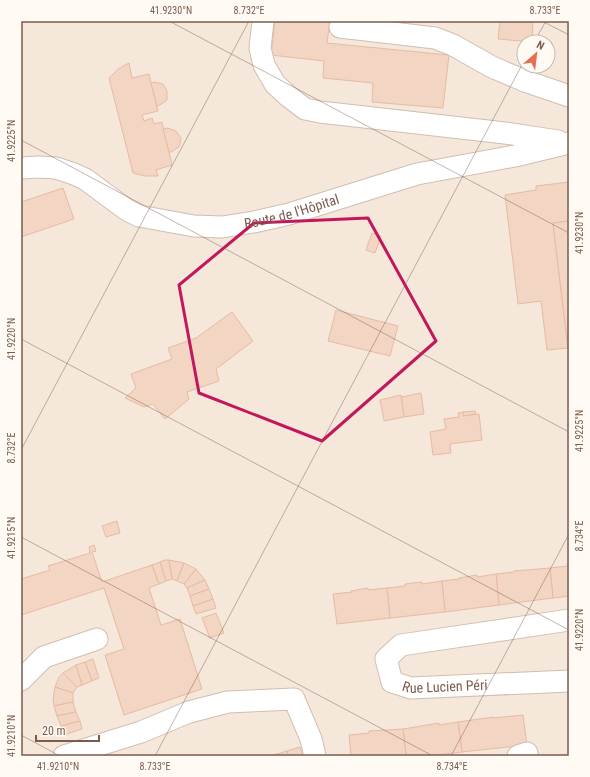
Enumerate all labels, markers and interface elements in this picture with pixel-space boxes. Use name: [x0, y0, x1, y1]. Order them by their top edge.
text: 41.9230°N: [150, 5, 192, 16]
text: 8.732°E: [233, 5, 265, 16]
text: 8.733°E: [529, 5, 561, 16]
north arrow: [516, 34, 556, 74]
text: N: [534, 38, 547, 53]
text: 41.9225°N: [6, 120, 17, 162]
street label: Route de l'Hôpital: [243, 191, 341, 231]
text: 41.9230°N: [574, 212, 585, 254]
text: 41.9220°N: [6, 318, 17, 360]
text: 41.9225°N: [574, 410, 585, 452]
text: 8.732°E: [6, 432, 17, 464]
text: 41.9215°N: [6, 517, 17, 559]
text: 8.734°E: [574, 520, 585, 552]
text: 41.9220°N: [574, 609, 585, 651]
street label: Rue Lucien Péri: [400, 677, 488, 696]
text: 41.9210°N: [6, 715, 17, 757]
scale bar: [36, 717, 99, 743]
text: 20 m: [42, 724, 66, 738]
text: 41.9210°N: [37, 761, 79, 772]
text: 8.733°E: [139, 761, 171, 772]
text: 8.734°E: [436, 761, 468, 772]

